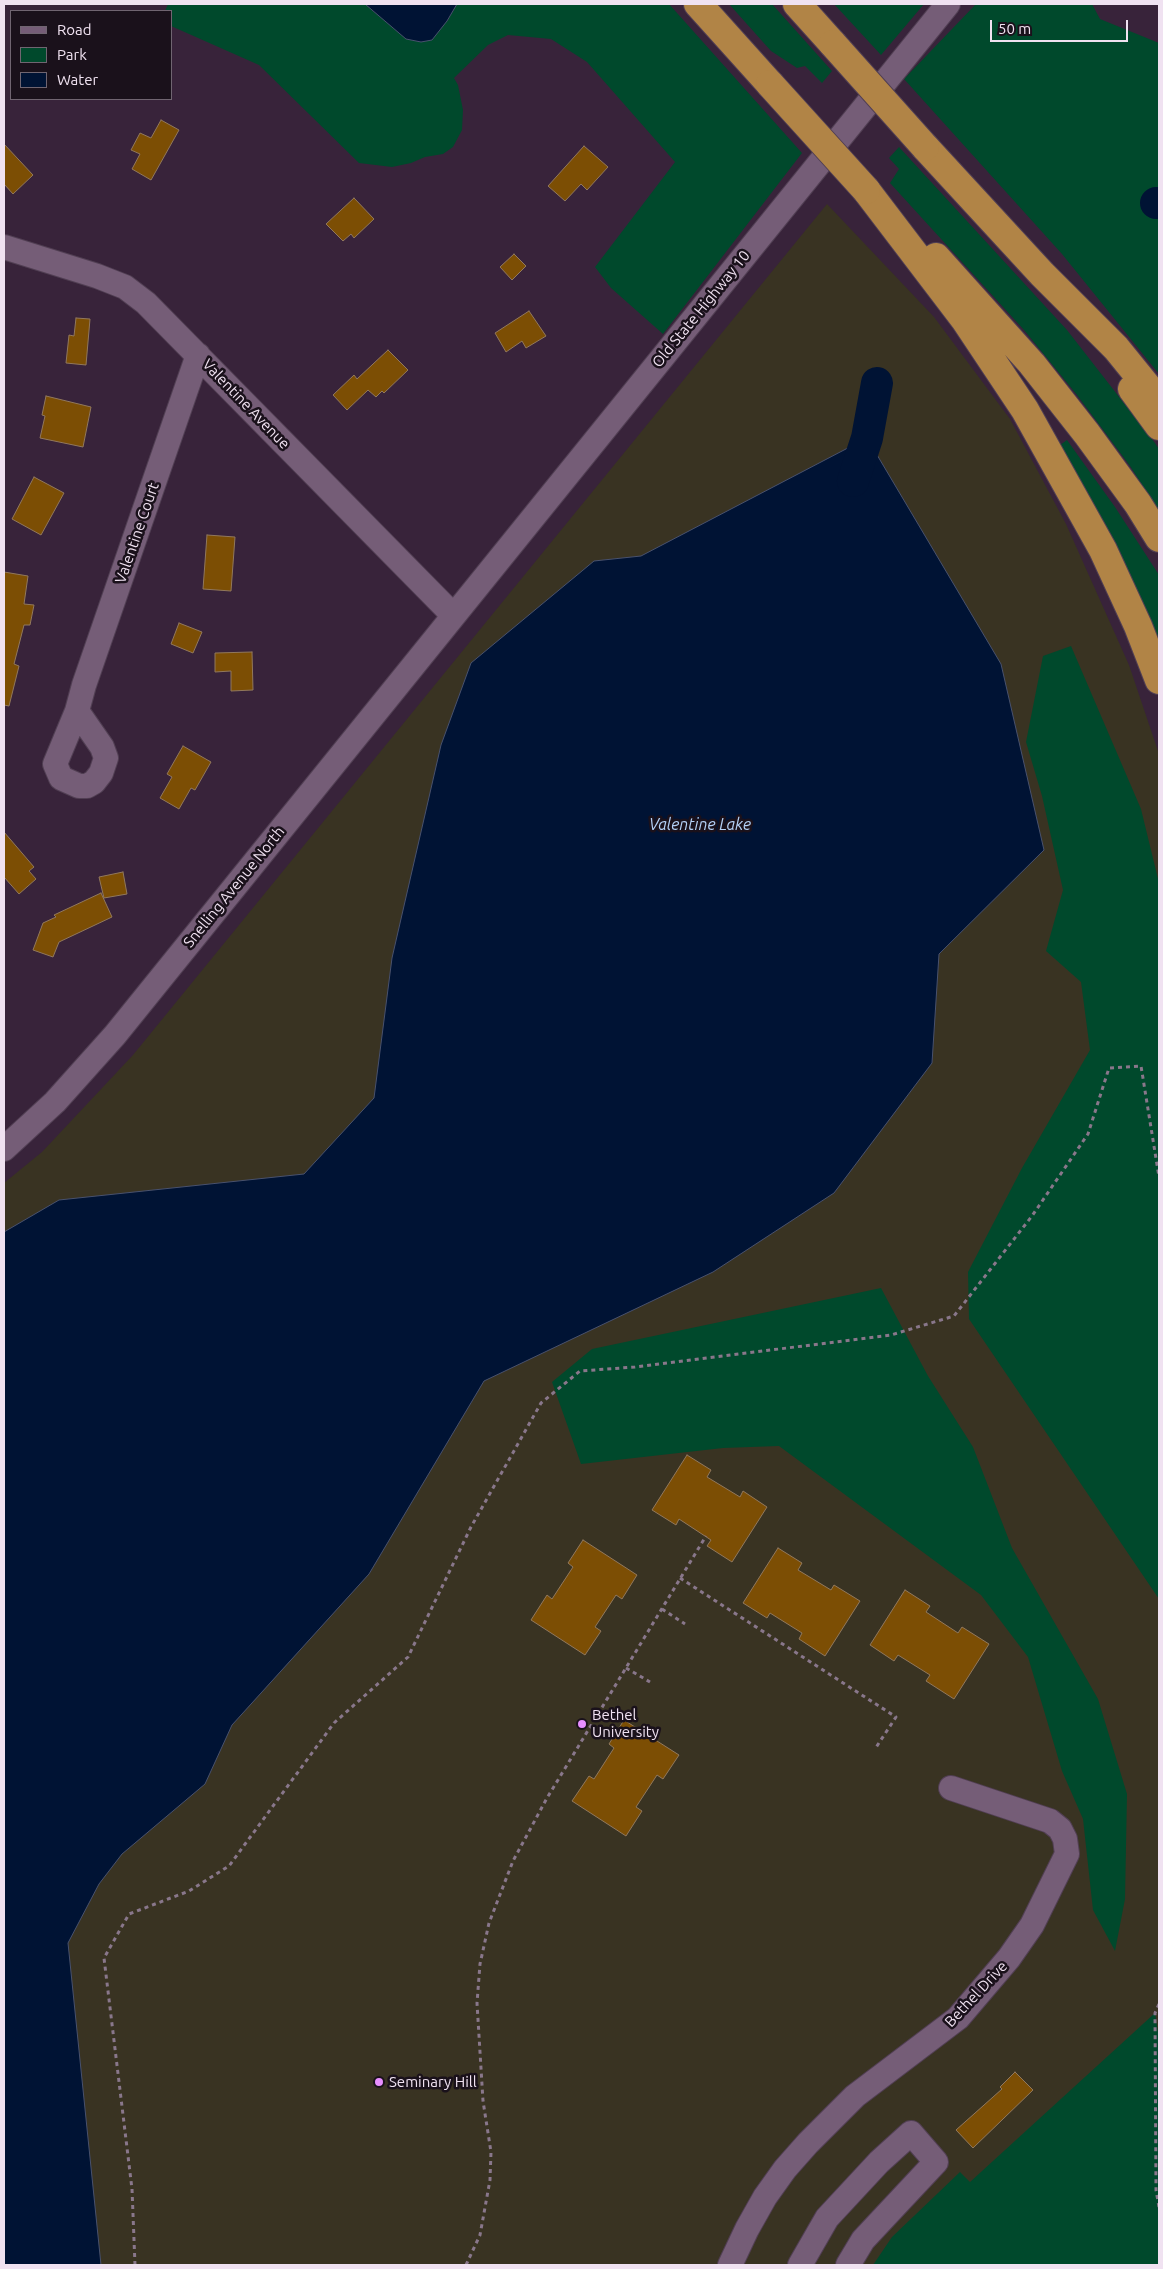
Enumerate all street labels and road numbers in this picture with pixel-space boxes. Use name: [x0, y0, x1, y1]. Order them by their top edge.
street label: Old State Highway 10: [648, 247, 754, 371]
street label: Valentine Avenue: [199, 355, 293, 453]
street label: Valentine Court: [111, 480, 163, 586]
street label: Snelling Avenue North: [180, 823, 288, 951]
street label: Bethel Drive: [941, 1957, 1011, 2031]

